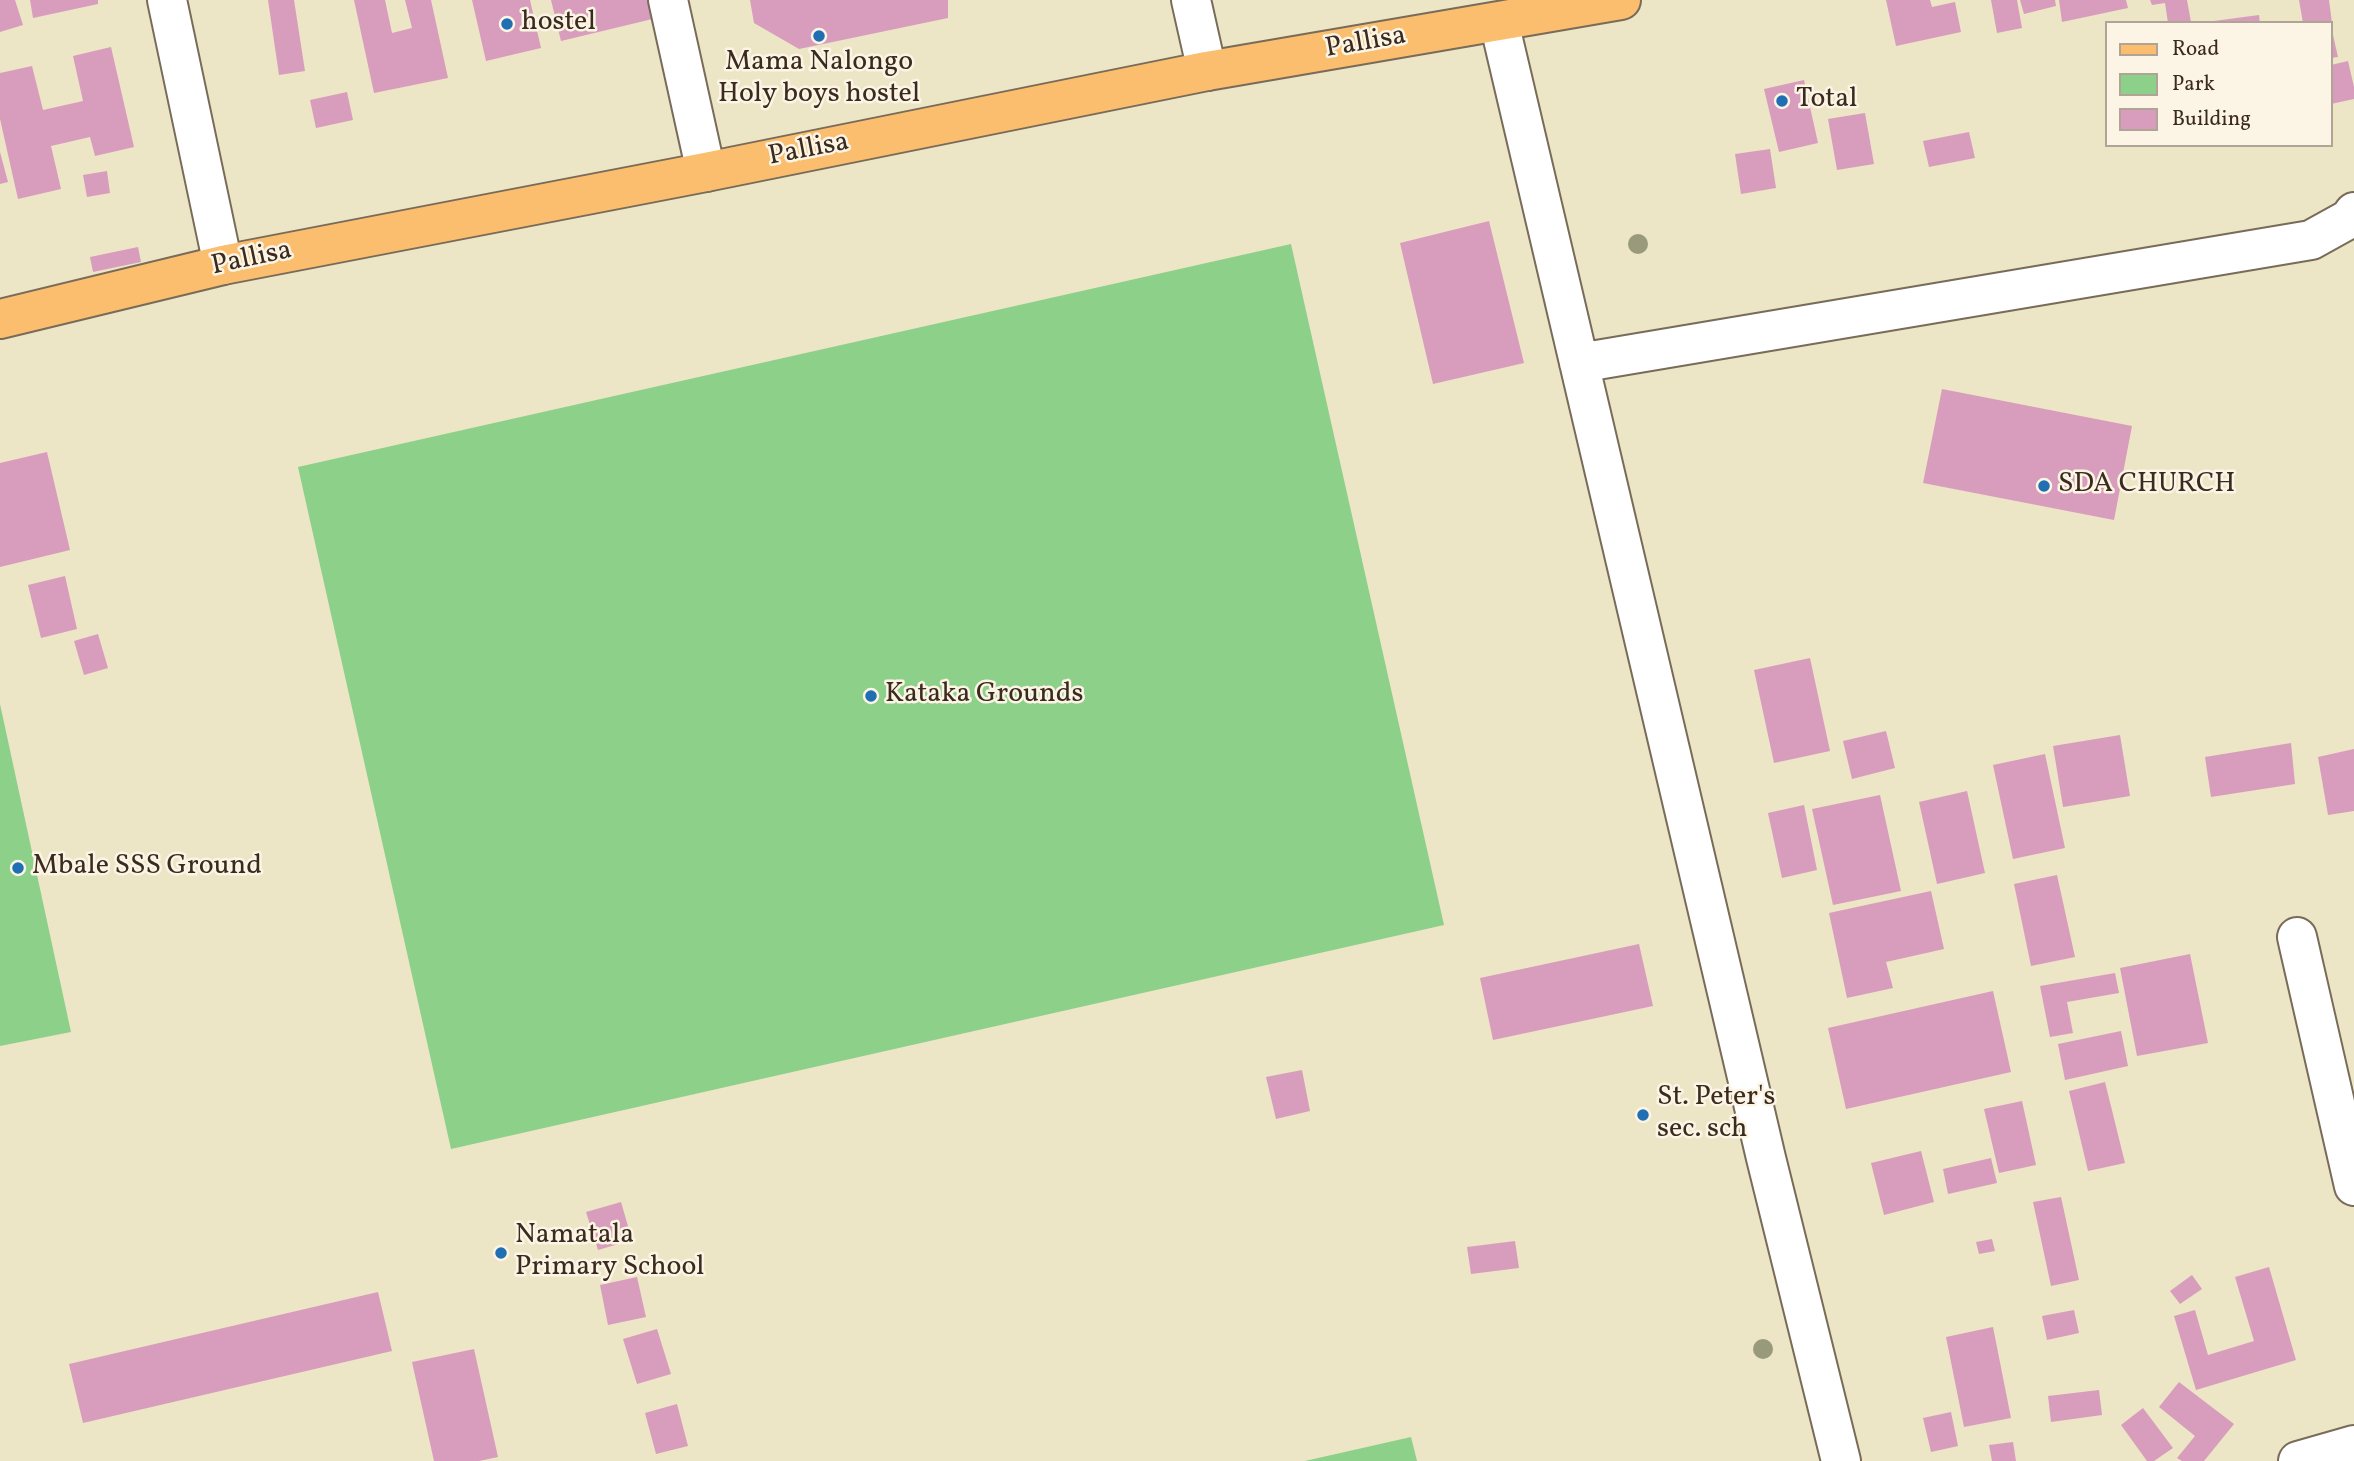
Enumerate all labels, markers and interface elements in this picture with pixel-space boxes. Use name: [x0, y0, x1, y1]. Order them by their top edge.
place label: hostel: [521, 7, 596, 41]
marker: hostel: [499, 16, 515, 32]
street label: Pallisa: [1323, 20, 1409, 68]
legend: [2106, 21, 2333, 147]
marker: Mama Nalongo Holy boys hostel: [811, 28, 827, 44]
text: Road: [2172, 35, 2219, 64]
place label: Mama Nalongo Holy boys hostel: [718, 47, 920, 113]
text: Park: [2172, 70, 2215, 99]
place label: Total: [1796, 84, 1857, 118]
marker: Total: [1774, 93, 1790, 109]
text: Building: [2172, 105, 2251, 134]
street label: Pallisa: [766, 127, 852, 175]
street label: Pallisa: [209, 235, 295, 285]
place label: SDA CHURCH: [2058, 469, 2235, 503]
marker: SDA CHURCH: [2036, 478, 2052, 494]
place label: Kataka Grounds: [885, 679, 1083, 713]
marker: Kataka Grounds: [863, 688, 879, 704]
place label: Mbale SSS Ground: [32, 851, 262, 885]
marker: Mbale SSS Ground: [10, 860, 26, 876]
place label: St. Peter's sec. sch: [1657, 1082, 1776, 1148]
marker: St. Peter's sec. sch: [1635, 1107, 1651, 1123]
place label: Namatala Primary School: [515, 1220, 704, 1286]
marker: Namatala Primary School: [493, 1245, 509, 1261]

